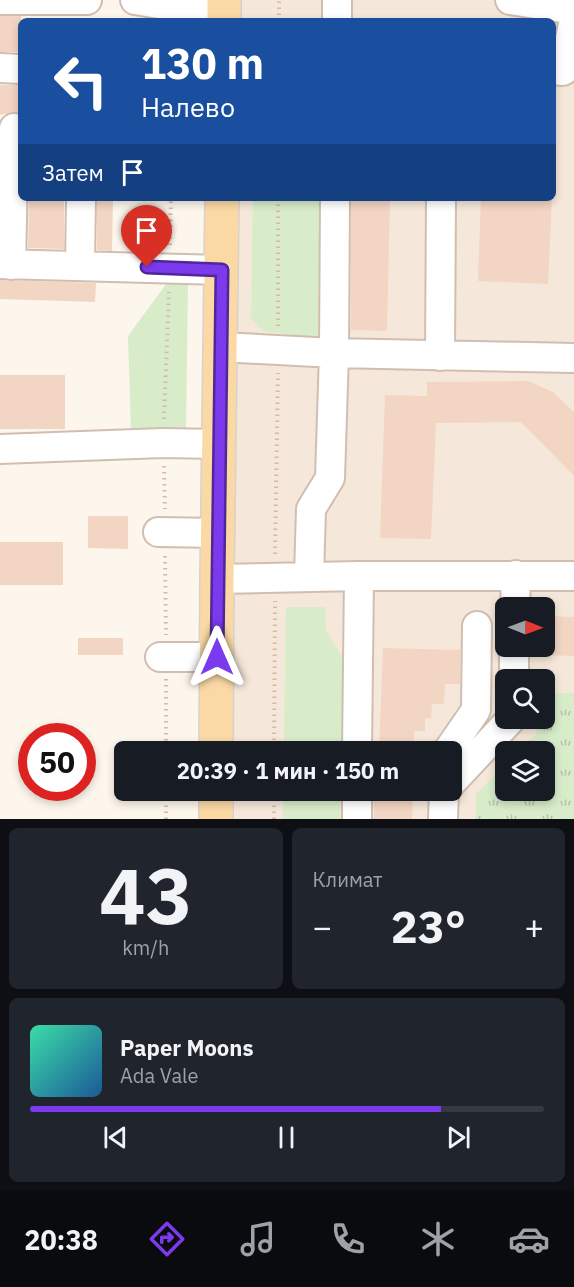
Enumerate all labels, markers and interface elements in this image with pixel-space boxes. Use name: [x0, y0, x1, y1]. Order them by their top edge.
text: 130 m: [141, 36, 264, 91]
icon: left: [42, 42, 120, 120]
text: Налево: [141, 89, 235, 124]
icon: arrive: [116, 156, 149, 189]
text: Затем: [42, 158, 104, 187]
pin: [121, 205, 172, 267]
icon: arrive: [130, 214, 163, 247]
north arrow: [495, 597, 555, 657]
map controls: [495, 597, 555, 801]
position arrow: [185, 625, 249, 689]
button: search: [495, 669, 555, 729]
speed limit sign: 50: [18, 723, 96, 801]
button: layers: [495, 741, 555, 801]
text: 20:39 · 1 мин · 150 m: [177, 756, 399, 785]
text: 43: [99, 844, 193, 945]
text: Климат: [313, 866, 383, 893]
text: 23°: [391, 897, 466, 955]
text: −: [313, 905, 332, 948]
text: +: [524, 905, 544, 948]
text: km/h: [122, 934, 169, 961]
text: Paper Moons: [120, 1033, 253, 1062]
text: Ada Vale: [120, 1062, 199, 1089]
icon: previous: [99, 1121, 132, 1154]
icon: pause: [270, 1121, 303, 1154]
icon: next: [442, 1121, 475, 1154]
icon: directions: [146, 1218, 188, 1260]
icon: music: [237, 1218, 279, 1260]
icon: phone: [327, 1218, 369, 1260]
icon: climate: [417, 1218, 459, 1260]
icon: car: [508, 1218, 550, 1260]
text: 20:38: [24, 1222, 98, 1257]

